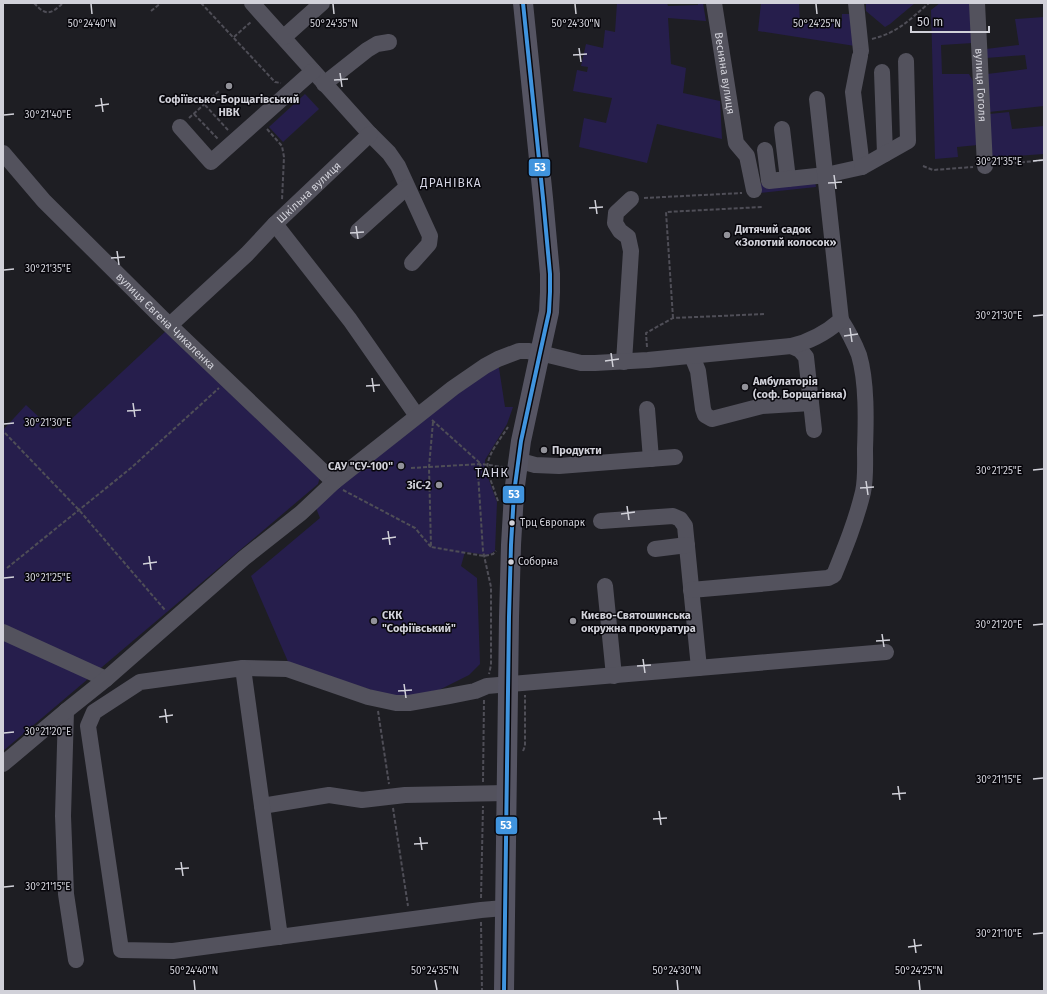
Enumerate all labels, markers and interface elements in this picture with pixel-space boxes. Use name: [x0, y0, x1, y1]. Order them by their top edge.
scale bar: [911, 8, 989, 34]
text: 50 m: [917, 15, 943, 29]
text: 50°24'40"N: [68, 18, 116, 30]
text: 50°24'35"N: [310, 18, 358, 30]
text: 50°24'30"N: [552, 18, 600, 30]
text: 50°24'25"N: [793, 18, 841, 30]
street label: Весняна вулиця: [712, 31, 738, 115]
street label: вулиця Гоголя: [973, 48, 989, 122]
marker: Софіївсько-Борщагівський НВК: [224, 81, 234, 91]
place label: Софіївсько-Борщагівський НВК: [159, 93, 299, 119]
text: 30°21'40"E: [25, 109, 71, 121]
text: 30°21'35"E: [976, 156, 1022, 168]
line badge: 53: [528, 158, 551, 177]
street label: Шкільна вулиця: [274, 159, 343, 226]
text: 53: [534, 161, 546, 174]
district label: ДРАНІВКА: [419, 176, 482, 190]
place label: Дитячий садок «Золотий колосок»: [734, 223, 837, 249]
marker: Дитячий садок «Золотий колосок»: [722, 230, 732, 240]
text: 30°21'35"E: [25, 263, 71, 275]
street label: вулиця Євгена Чикаленка: [113, 270, 218, 372]
text: 30°21'30"E: [976, 310, 1022, 322]
place label: Амбулаторія (соф. Борщагівка): [752, 375, 847, 401]
marker: Амбулаторія (соф. Борщагівка): [740, 382, 750, 392]
text: 30°21'30"E: [25, 417, 71, 429]
place label: Продукти: [552, 444, 602, 457]
marker: Продукти: [539, 445, 549, 455]
place label: САУ "СУ-100": [328, 460, 393, 473]
marker: САУ "СУ-100": [396, 461, 406, 471]
district label: ТАНК: [475, 465, 509, 480]
text: 30°21'25"E: [976, 465, 1022, 477]
place label: ЗіС-2: [406, 479, 431, 492]
marker: ЗіС-2: [434, 480, 444, 490]
line badge: 53: [502, 485, 525, 504]
text: 53: [508, 488, 520, 501]
place label: Трц Європарк: [520, 517, 586, 529]
marker: Трц Європарк: [507, 518, 517, 528]
place label: Соборна: [518, 556, 558, 568]
marker: Соборна: [506, 557, 516, 567]
text: 30°21'25"E: [25, 572, 71, 584]
place label: СКК "Софіївський": [382, 609, 456, 635]
place label: Києво-Святошинська окружна прокуратура: [581, 609, 696, 635]
marker: СКК "Софіївський": [369, 616, 379, 626]
marker: Києво-Святошинська окружна прокуратура: [568, 616, 578, 626]
text: 30°21'20"E: [976, 619, 1022, 631]
text: 30°21'20"E: [25, 726, 71, 738]
text: 30°21'15"E: [976, 774, 1022, 786]
line badge: 53: [495, 816, 518, 835]
text: 53: [500, 819, 512, 832]
text: 30°21'15"E: [25, 881, 71, 893]
text: 30°21'10"E: [976, 928, 1022, 940]
text: 50°24'40"N: [170, 965, 218, 977]
text: 50°24'35"N: [411, 965, 459, 977]
text: 50°24'30"N: [653, 965, 701, 977]
text: 50°24'25"N: [895, 965, 943, 977]

